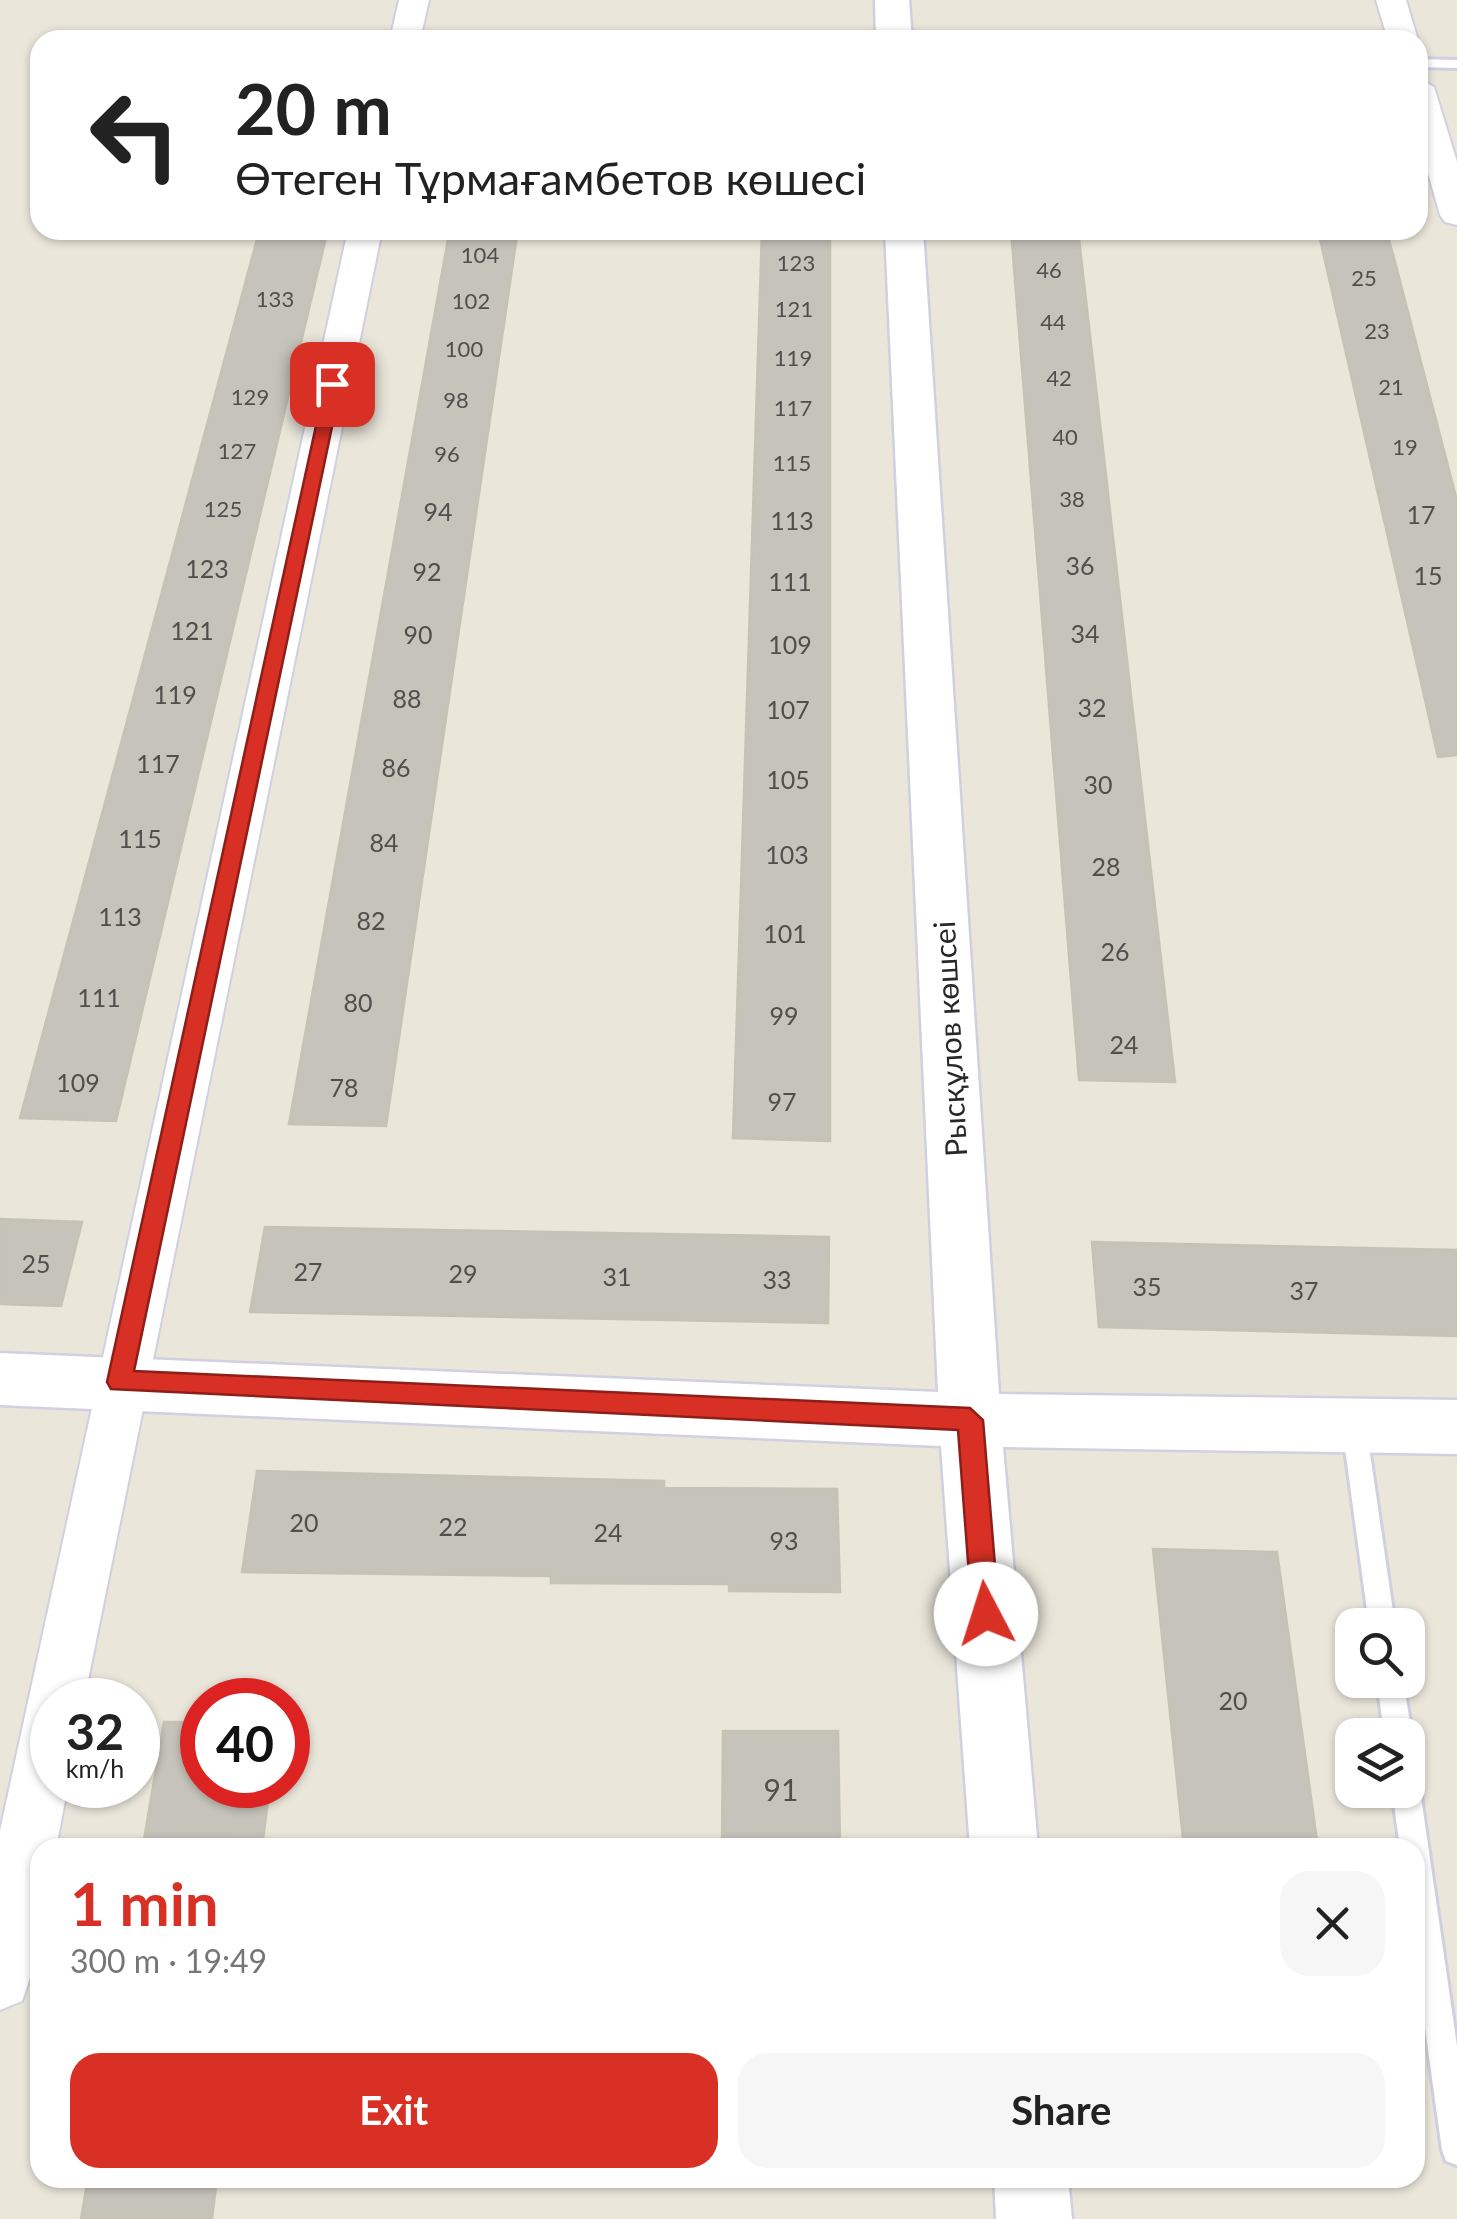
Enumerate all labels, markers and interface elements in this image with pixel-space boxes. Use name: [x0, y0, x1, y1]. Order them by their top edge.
text: 20 m: [235, 66, 392, 150]
icon: left: [70, 70, 200, 200]
text: Өтеген Тұрмағамбетов көшесі: [235, 151, 866, 205]
house number: 104: [461, 241, 499, 268]
house number: 123: [777, 249, 815, 276]
house number: 46: [1036, 256, 1062, 283]
house number: 25: [1351, 264, 1377, 291]
house number: 133: [256, 285, 294, 312]
house number: 102: [452, 287, 490, 314]
house number: 121: [775, 295, 813, 322]
house number: 44: [1040, 308, 1066, 335]
house number: 23: [1364, 317, 1390, 344]
house number: 100: [445, 335, 483, 362]
pin: [290, 342, 375, 427]
house number: 119: [774, 344, 812, 371]
icon: arrive: [305, 357, 360, 412]
house number: 42: [1046, 364, 1072, 391]
house number: 21: [1378, 373, 1404, 400]
house number: 129: [231, 383, 269, 410]
house number: 98: [443, 386, 469, 413]
house number: 117: [774, 394, 812, 421]
house number: 40: [1052, 423, 1078, 450]
house number: 19: [1392, 433, 1418, 460]
house number: 127: [218, 437, 256, 464]
house number: 96: [434, 440, 460, 467]
house number: 115: [773, 449, 811, 476]
house number: 38: [1059, 485, 1085, 512]
house number: 125: [204, 495, 242, 522]
house number: 94: [423, 496, 453, 526]
house number: 17: [1406, 499, 1436, 529]
house number: 113: [770, 505, 814, 535]
house number: 36: [1065, 550, 1095, 580]
house number: 123: [185, 553, 229, 583]
house number: 92: [412, 556, 442, 586]
house number: 15: [1413, 560, 1443, 590]
house number: 111: [768, 566, 812, 596]
house number: 121: [170, 615, 214, 645]
house number: 34: [1070, 618, 1100, 648]
house number: 90: [403, 619, 433, 649]
house number: 109: [768, 629, 812, 659]
house number: 119: [153, 679, 197, 709]
house number: 88: [392, 683, 422, 713]
house number: 32: [1077, 692, 1107, 722]
house number: 107: [766, 694, 810, 724]
house number: 117: [136, 748, 180, 778]
house number: 86: [381, 752, 411, 782]
house number: 105: [766, 764, 810, 794]
house number: 30: [1083, 769, 1113, 799]
house number: 115: [118, 823, 162, 853]
house number: 84: [369, 827, 399, 857]
house number: 103: [765, 839, 809, 869]
house number: 28: [1091, 851, 1121, 881]
house number: 113: [98, 901, 142, 931]
house number: 82: [356, 905, 386, 935]
house number: 101: [763, 918, 807, 948]
street label: Рысқұлов көшсеі: [925, 920, 973, 1158]
house number: 26: [1100, 936, 1130, 966]
house number: 111: [77, 982, 121, 1012]
house number: 80: [343, 987, 373, 1017]
house number: 99: [769, 1000, 799, 1030]
house number: 24: [1109, 1029, 1139, 1059]
house number: 109: [56, 1067, 100, 1097]
house number: 78: [329, 1072, 359, 1102]
house number: 97: [767, 1086, 797, 1116]
house number: 25: [21, 1248, 51, 1278]
house number: 27: [293, 1256, 323, 1286]
house number: 29: [448, 1258, 478, 1288]
house number: 31: [602, 1261, 632, 1291]
house number: 33: [762, 1264, 792, 1294]
house number: 35: [1132, 1271, 1162, 1301]
house number: 37: [1289, 1275, 1319, 1305]
house number: 20: [289, 1507, 319, 1537]
house number: 22: [438, 1511, 468, 1541]
house number: 24: [593, 1517, 623, 1547]
house number: 93: [769, 1525, 799, 1555]
position arrow: [934, 1562, 1038, 1666]
map controls: [1335, 1608, 1425, 1808]
button: search: [1335, 1608, 1425, 1698]
speed limit sign: 40: [180, 1678, 310, 1808]
house number: 20: [1218, 1685, 1248, 1715]
text: 32: [66, 1701, 124, 1761]
button: layers: [1335, 1718, 1425, 1808]
text: km/h: [66, 1753, 124, 1783]
house number: 91: [764, 1771, 798, 1807]
text: 1 min: [70, 1867, 219, 1939]
button: close: [1280, 1871, 1385, 1976]
text: 300 m · 19:49: [70, 1941, 267, 1980]
button: Exit: [70, 2053, 718, 2168]
button: Share: [738, 2053, 1385, 2168]

